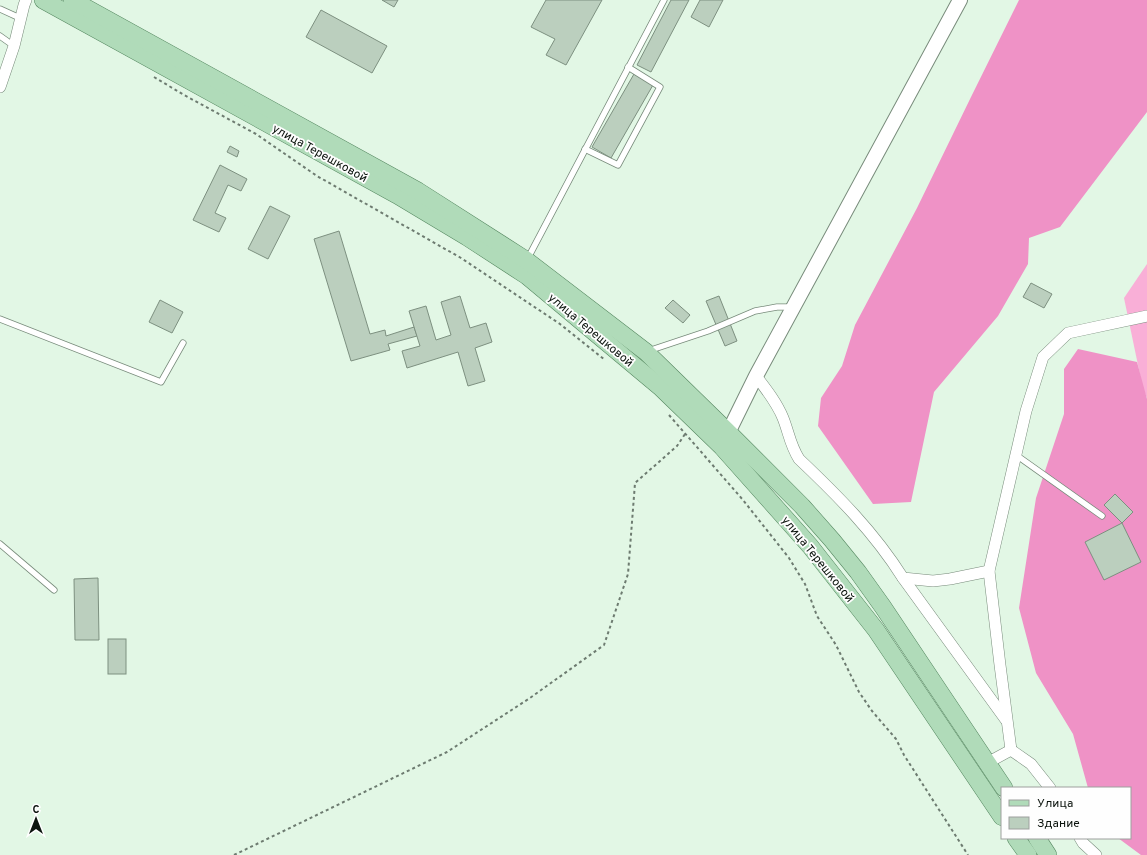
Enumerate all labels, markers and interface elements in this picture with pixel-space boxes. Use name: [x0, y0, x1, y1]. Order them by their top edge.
street label: улица Терешковой: [269, 121, 370, 187]
street label: улица Терешковой: [544, 290, 636, 371]
street label: улица Терешковой: [777, 513, 857, 606]
legend: [1001, 787, 1131, 839]
text: Улица: [1037, 796, 1073, 812]
north arrow: [16, 799, 56, 839]
text: С: [32, 803, 40, 817]
text: Здание: [1037, 816, 1080, 832]

